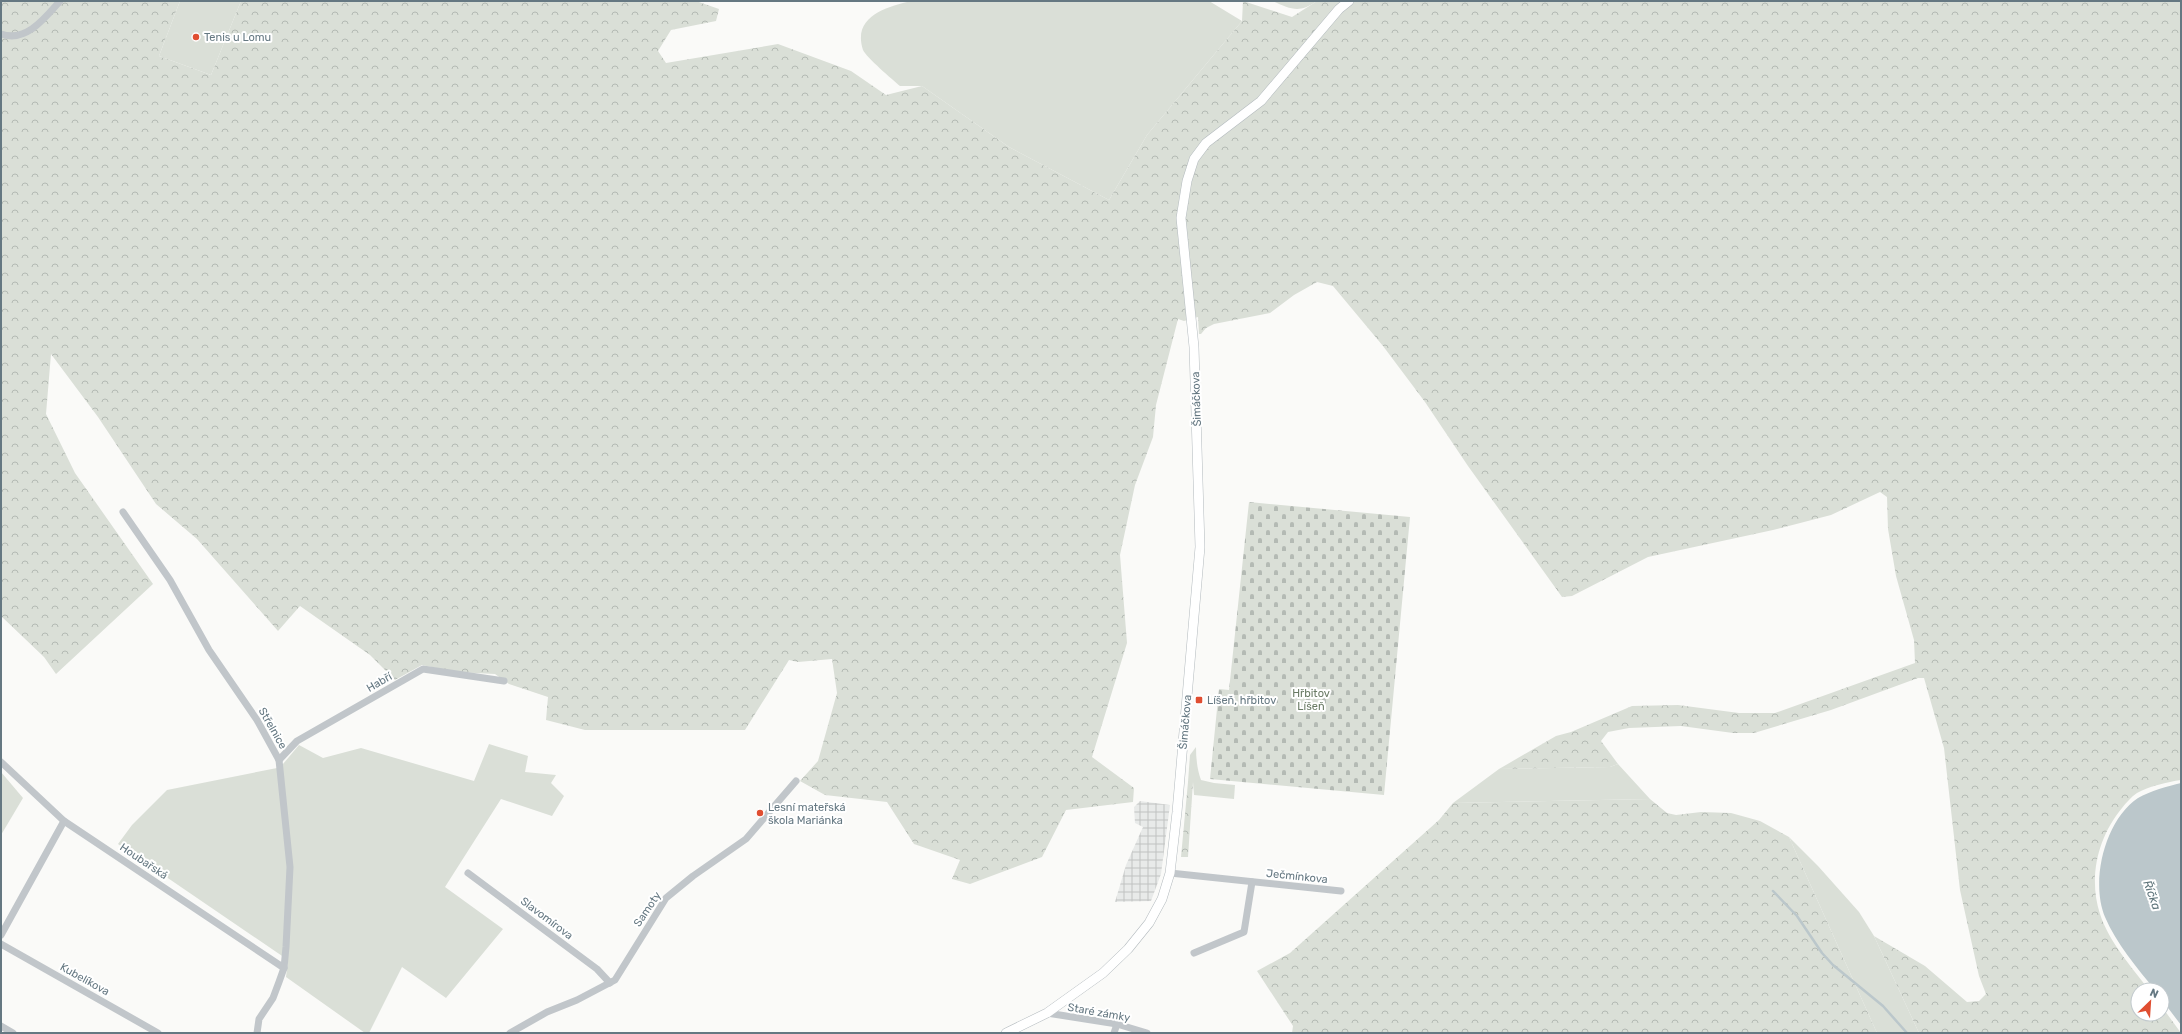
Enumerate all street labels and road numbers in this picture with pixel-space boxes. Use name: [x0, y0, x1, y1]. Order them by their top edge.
street label: Šimáčkova: [1189, 371, 1204, 427]
street label: Habří: [364, 669, 395, 695]
street label: Šimáčkova: [1177, 694, 1194, 750]
street label: Střelnice: [256, 705, 290, 751]
street label: Houbařská: [117, 841, 170, 882]
street label: Ječmínkova: [1266, 867, 1328, 886]
street label: Samoty: [631, 889, 664, 929]
street label: Slavomírova: [518, 894, 575, 942]
street label: Kubelíkova: [58, 961, 112, 998]
street label: Staré zámky: [1067, 1001, 1131, 1024]

